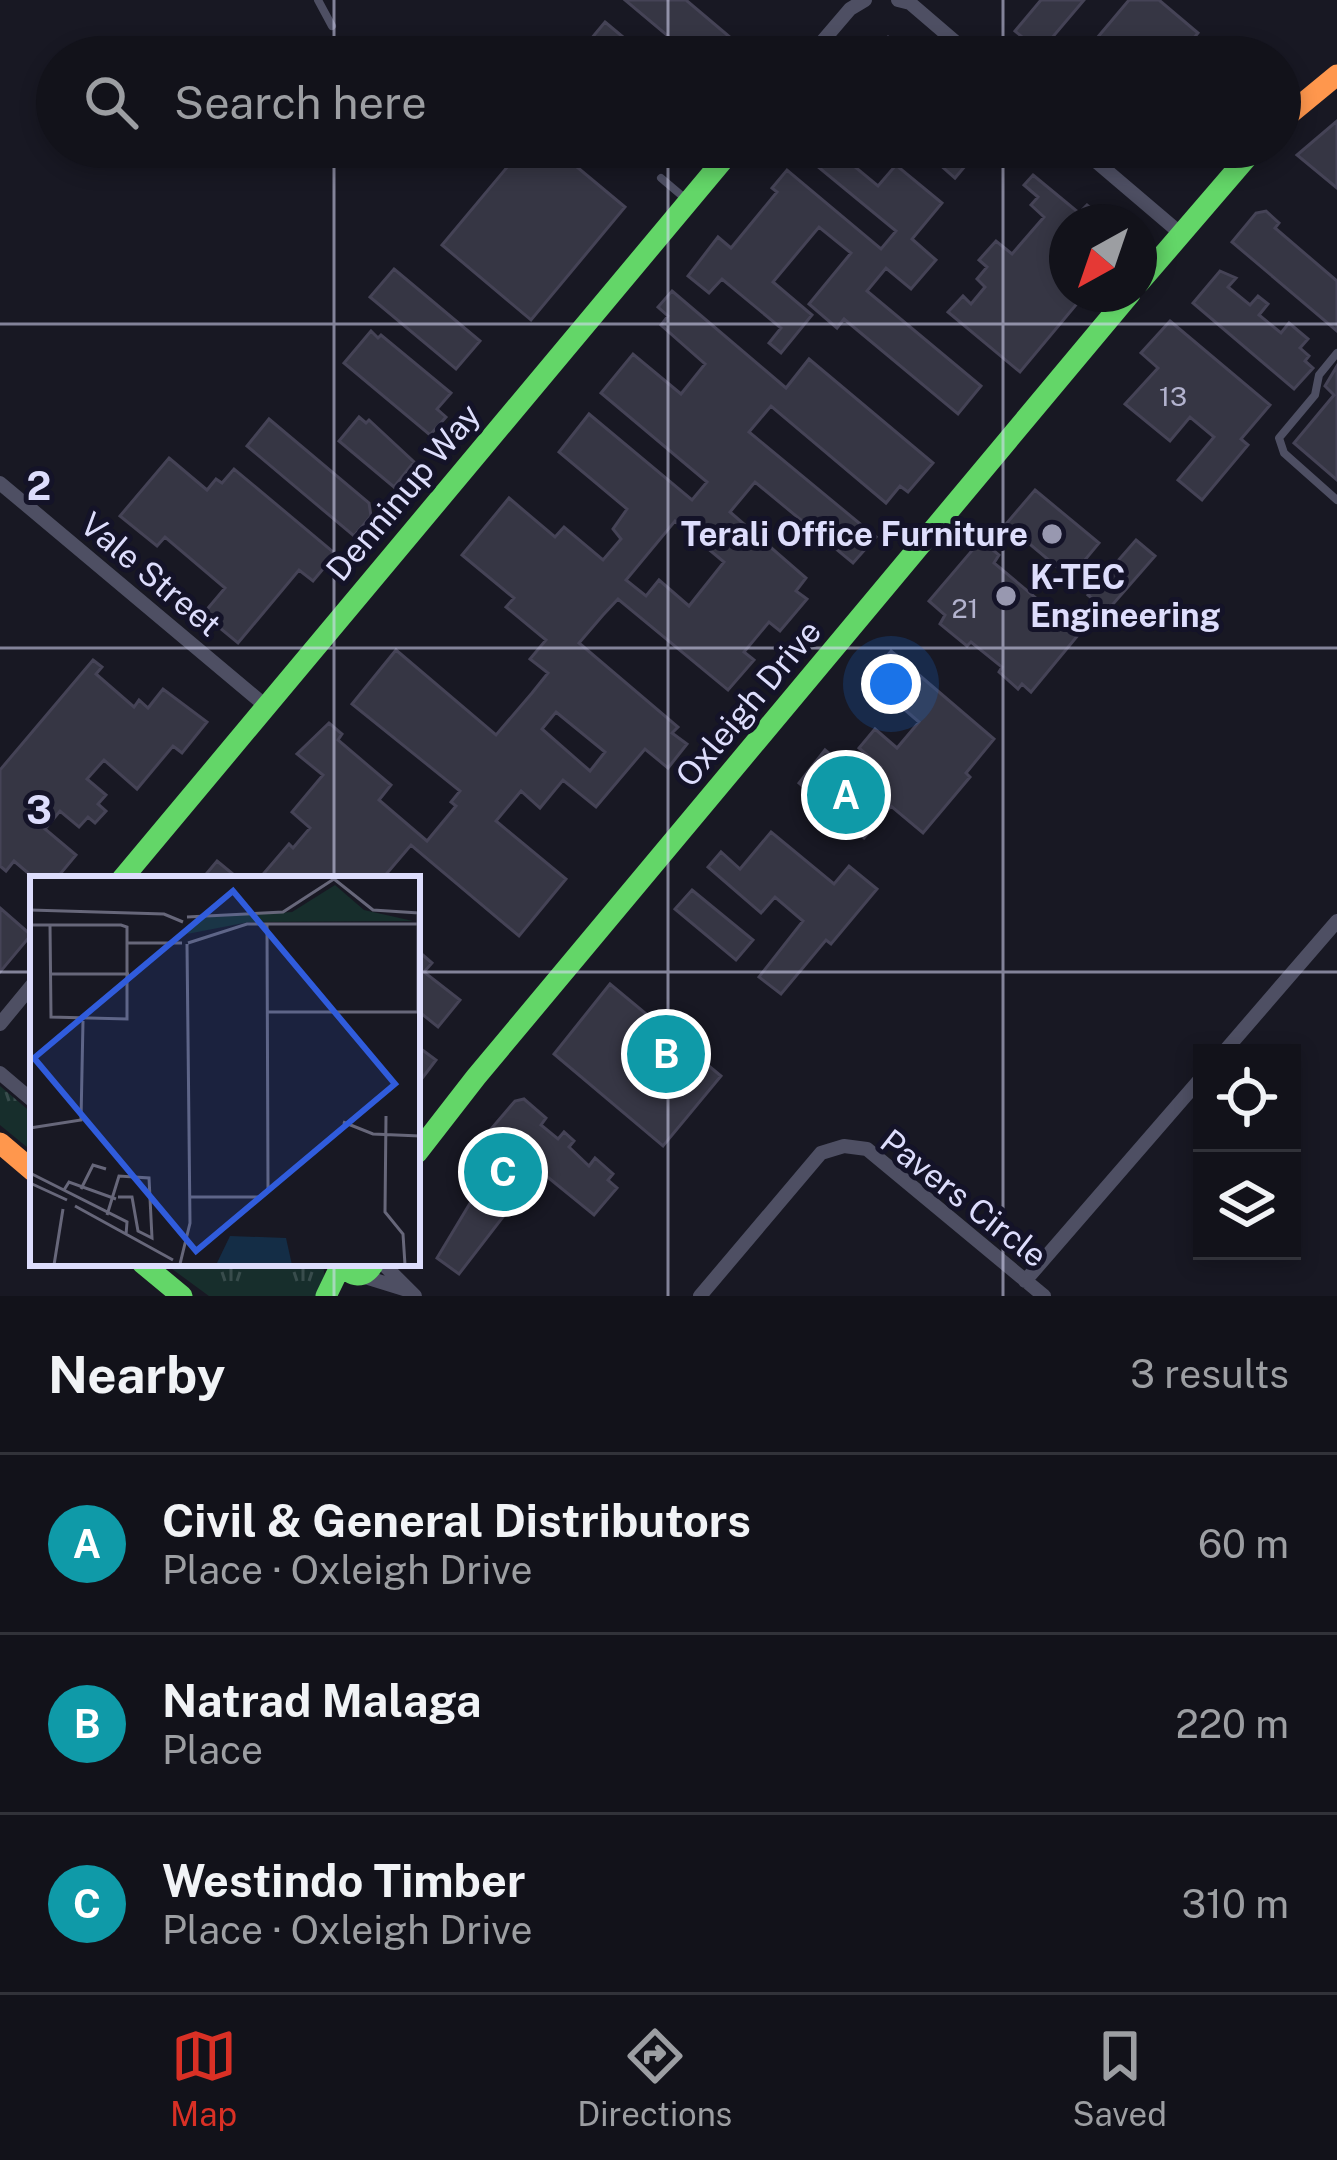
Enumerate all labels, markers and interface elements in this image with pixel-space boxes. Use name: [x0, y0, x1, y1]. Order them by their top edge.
search box: [36, 36, 1301, 168]
icon: search: [78, 69, 144, 135]
text: Search here: [174, 76, 427, 129]
north arrow: [1049, 204, 1157, 312]
house number: 13: [1159, 380, 1187, 412]
street label: Denninup Way: [318, 396, 488, 588]
text: 2: [27, 463, 51, 509]
street label: Vale Street: [73, 504, 229, 644]
place label: Terali Office Furniture: [681, 515, 1028, 553]
marker: Terali Office Furniture: [1039, 521, 1065, 547]
place label: K-TEC Engineering: [1030, 558, 1221, 634]
marker: K-TEC Engineering: [993, 583, 1019, 609]
house number: 21: [951, 592, 979, 624]
street label: Oxleigh Drive: [668, 612, 828, 794]
your location: [861, 654, 921, 714]
pin: A: [807, 750, 885, 840]
text: 3: [26, 787, 52, 833]
inset map: [30, 876, 420, 1266]
pin: B: [627, 1009, 705, 1099]
map controls: [1193, 1044, 1301, 1260]
button: locate: [1193, 1044, 1301, 1152]
street label: Pavers Circle: [873, 1121, 1055, 1275]
pin: C: [464, 1127, 542, 1217]
button: layers: [1193, 1152, 1301, 1260]
text: Nearby: [48, 1345, 225, 1404]
text: 3 results: [1130, 1351, 1289, 1397]
text: Civil & General Distributors: [162, 1494, 751, 1547]
text: A: [73, 1521, 101, 1567]
text: 60 m: [1198, 1521, 1289, 1567]
text: Place · Oxleigh Drive: [162, 1547, 533, 1593]
text: Natrad Malaga: [162, 1674, 481, 1727]
text: B: [74, 1701, 100, 1747]
text: 220 m: [1175, 1701, 1289, 1747]
text: Place: [162, 1727, 263, 1773]
text: Westindo Timber: [162, 1854, 525, 1907]
text: C: [73, 1881, 101, 1927]
text: 310 m: [1181, 1881, 1289, 1927]
text: Place · Oxleigh Drive: [162, 1907, 533, 1953]
tab: Map: [170, 2023, 237, 2133]
tab: Directions: [577, 2023, 732, 2133]
tab: Saved: [1073, 2023, 1167, 2133]

